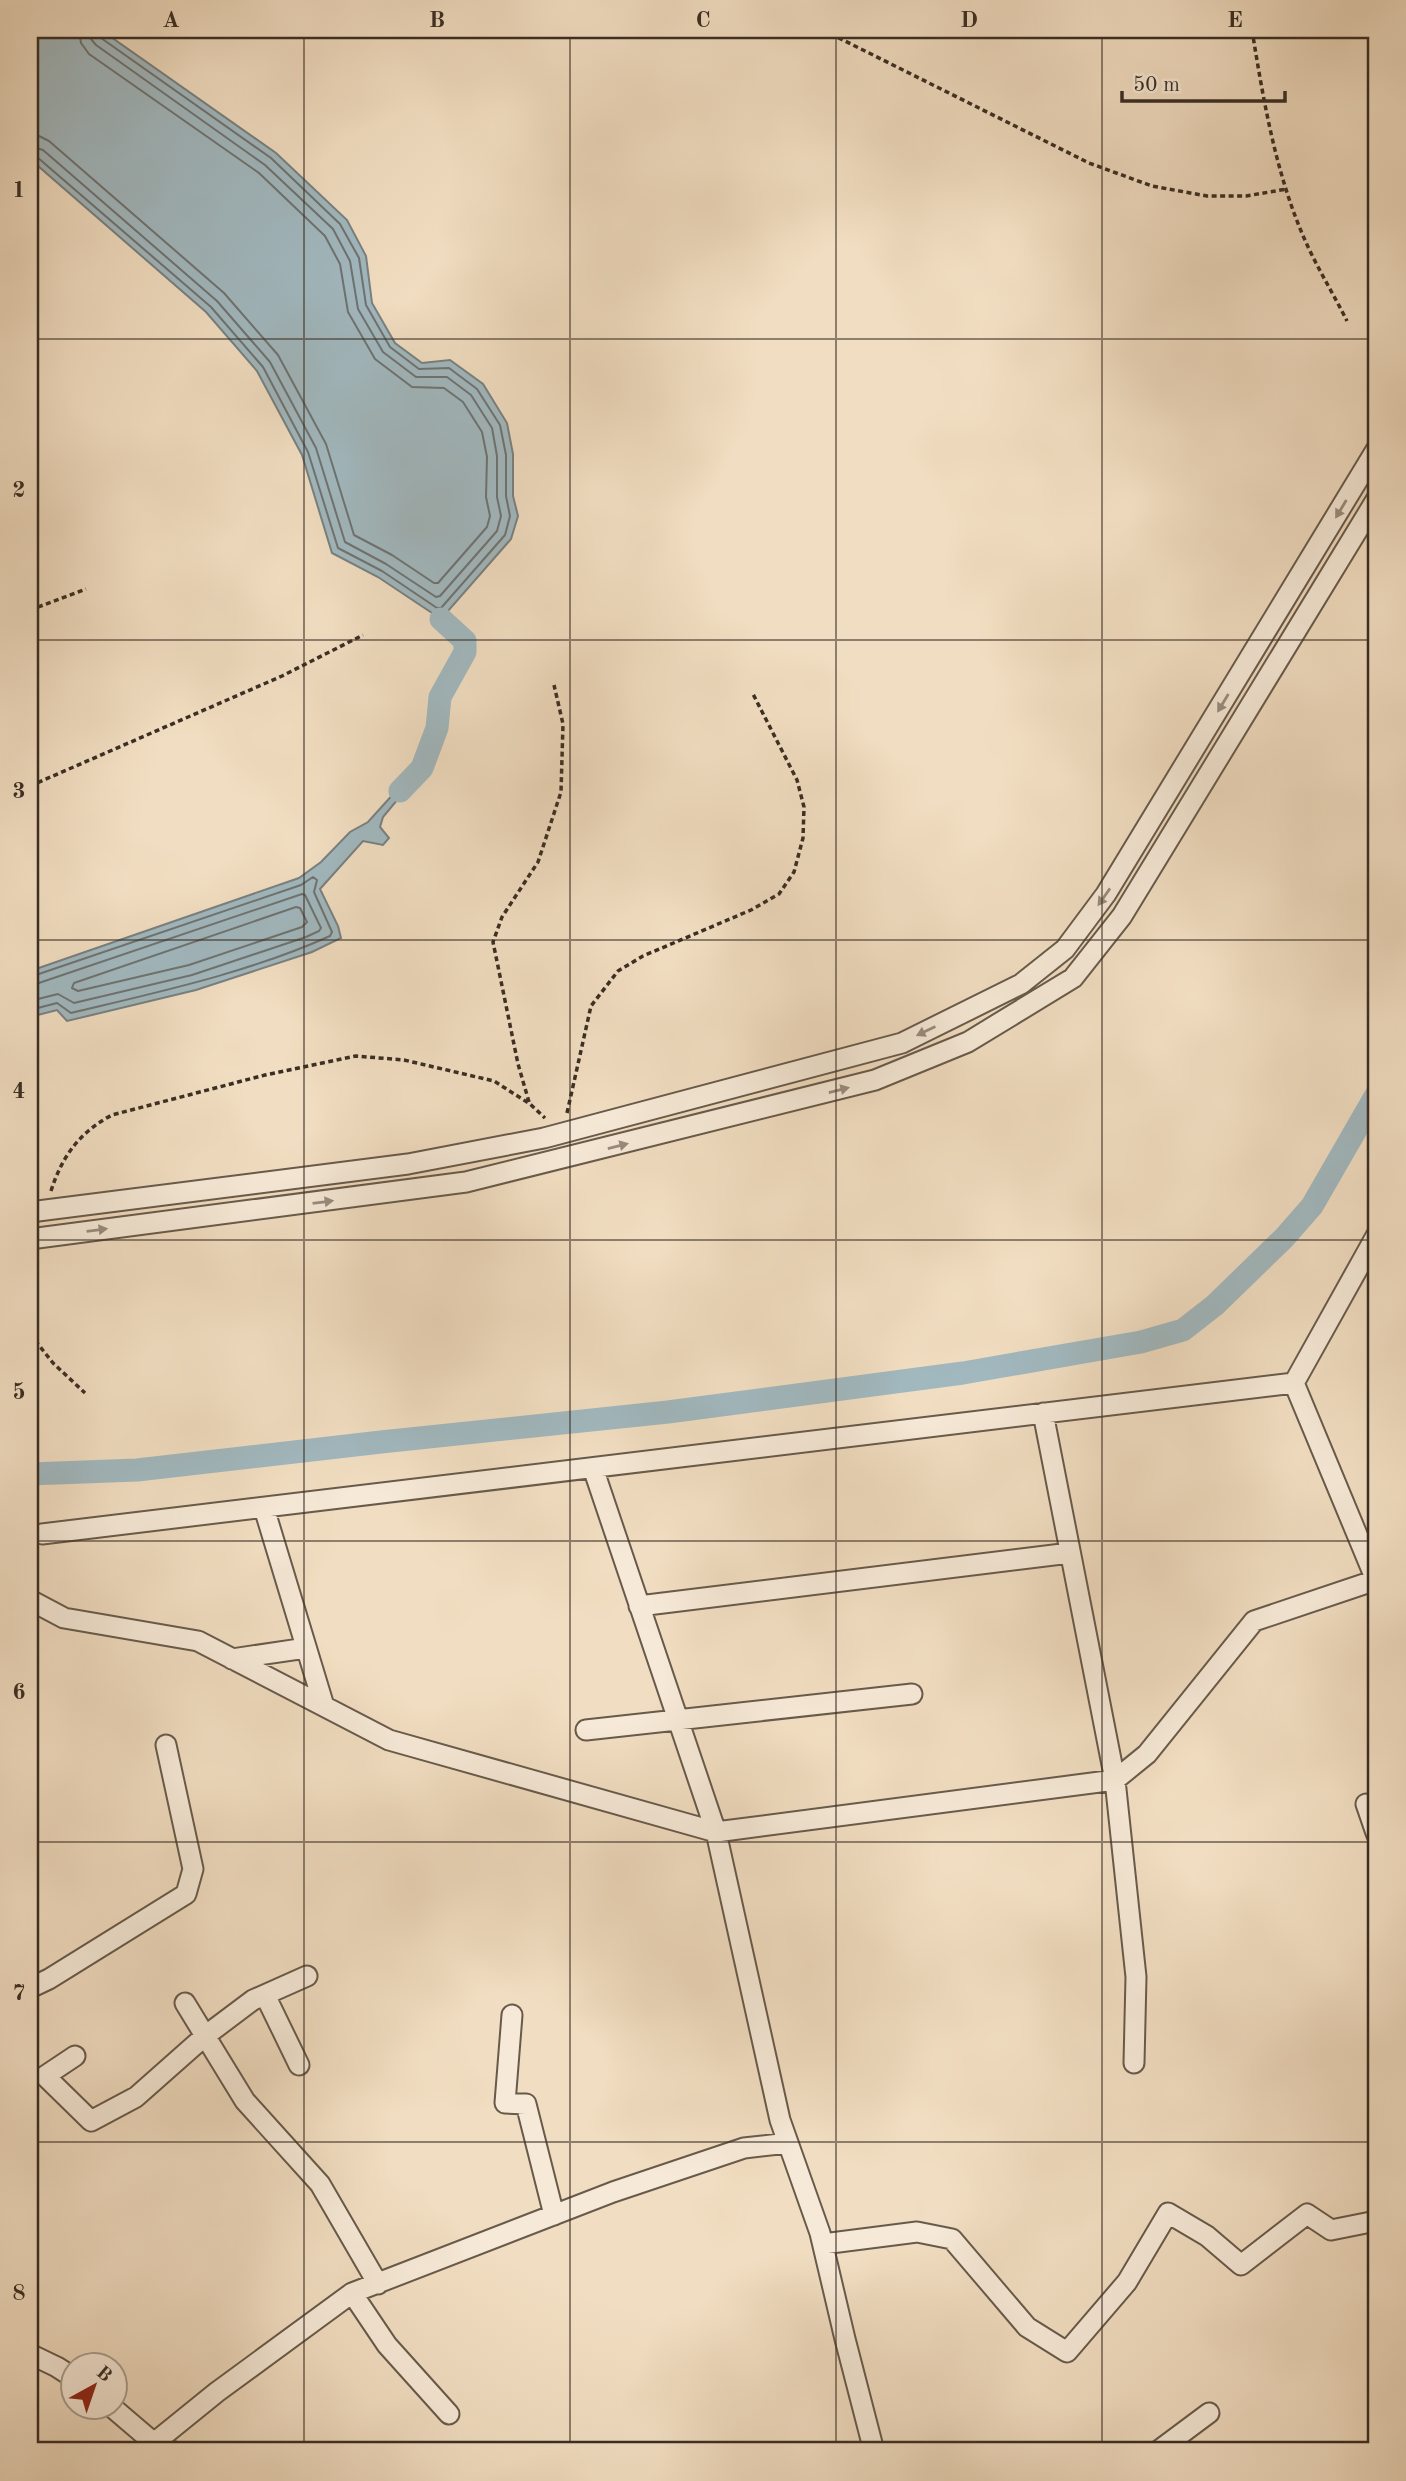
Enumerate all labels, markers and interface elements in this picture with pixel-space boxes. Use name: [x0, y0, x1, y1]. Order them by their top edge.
text: A: [162, 9, 180, 32]
text: B: [429, 9, 445, 32]
text: C: [695, 9, 711, 32]
text: D: [960, 9, 978, 32]
text: E: [1227, 9, 1243, 32]
scale bar: [1122, 60, 1285, 104]
text: 50 m: [1133, 75, 1180, 96]
text: 1: [12, 179, 26, 202]
text: 2: [12, 479, 26, 502]
one-way arrow: [1334, 499, 1347, 518]
one-way arrow: [1216, 694, 1229, 713]
text: 3: [12, 780, 26, 803]
one-way arrow: [1097, 888, 1111, 906]
one-way arrow: [916, 1026, 936, 1037]
text: 4: [12, 1080, 26, 1103]
one-way arrow: [828, 1084, 850, 1095]
one-way arrow: [608, 1140, 630, 1151]
one-way arrow: [312, 1196, 334, 1207]
one-way arrow: [87, 1225, 109, 1236]
text: 5: [12, 1381, 26, 1404]
text: 6: [12, 1681, 26, 1704]
text: 7: [12, 1982, 26, 2005]
text: 8: [12, 2282, 26, 2305]
north arrow: [60, 2352, 130, 2422]
text: B: [92, 2363, 115, 2387]

